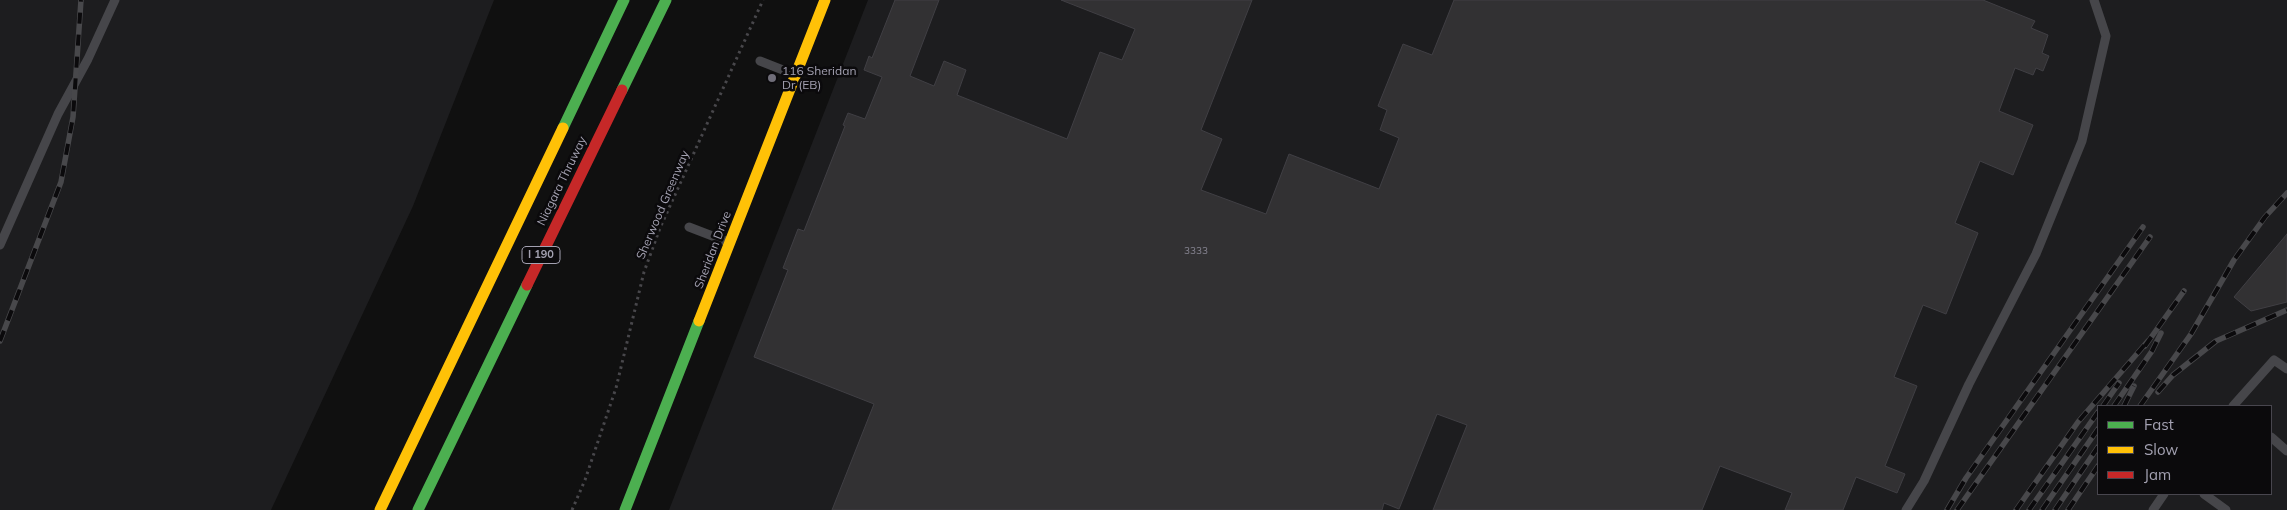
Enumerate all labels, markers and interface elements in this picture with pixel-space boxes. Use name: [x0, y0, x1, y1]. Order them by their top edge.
place label: 116 Sheridan Dr (EB): [782, 64, 856, 92]
marker: 116 Sheridan Dr (EB): [766, 72, 778, 84]
street label: Niagara Thruway: [534, 134, 590, 228]
street label: Sherwood Greenway: [634, 148, 692, 262]
street label: Sheridan Drive: [692, 209, 734, 291]
house number: 3333: [1184, 245, 1208, 257]
road number: I 190: [522, 246, 560, 264]
legend: [2097, 405, 2272, 495]
text: Fast: [2144, 415, 2174, 434]
text: Slow: [2144, 440, 2178, 459]
text: Jam: [2144, 465, 2171, 484]

